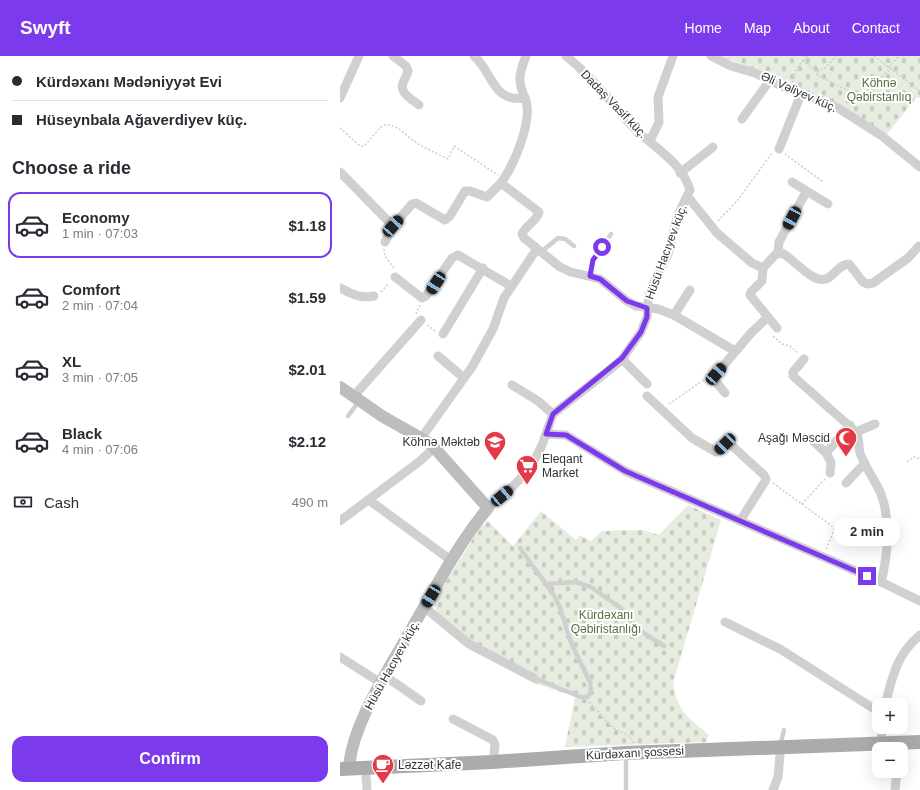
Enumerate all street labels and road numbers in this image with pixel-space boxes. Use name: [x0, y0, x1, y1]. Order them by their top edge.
street label: Dadaş Vasif küç.: [578, 67, 650, 141]
street label: Əli Vəliyev küç.: [759, 69, 839, 115]
street label: Hüsü Hacıyev küç.: [642, 203, 690, 301]
street label: Hüsü Hacıyev küç.: [362, 618, 422, 712]
street label: Kürdəxanı şossesi: [586, 743, 684, 763]

